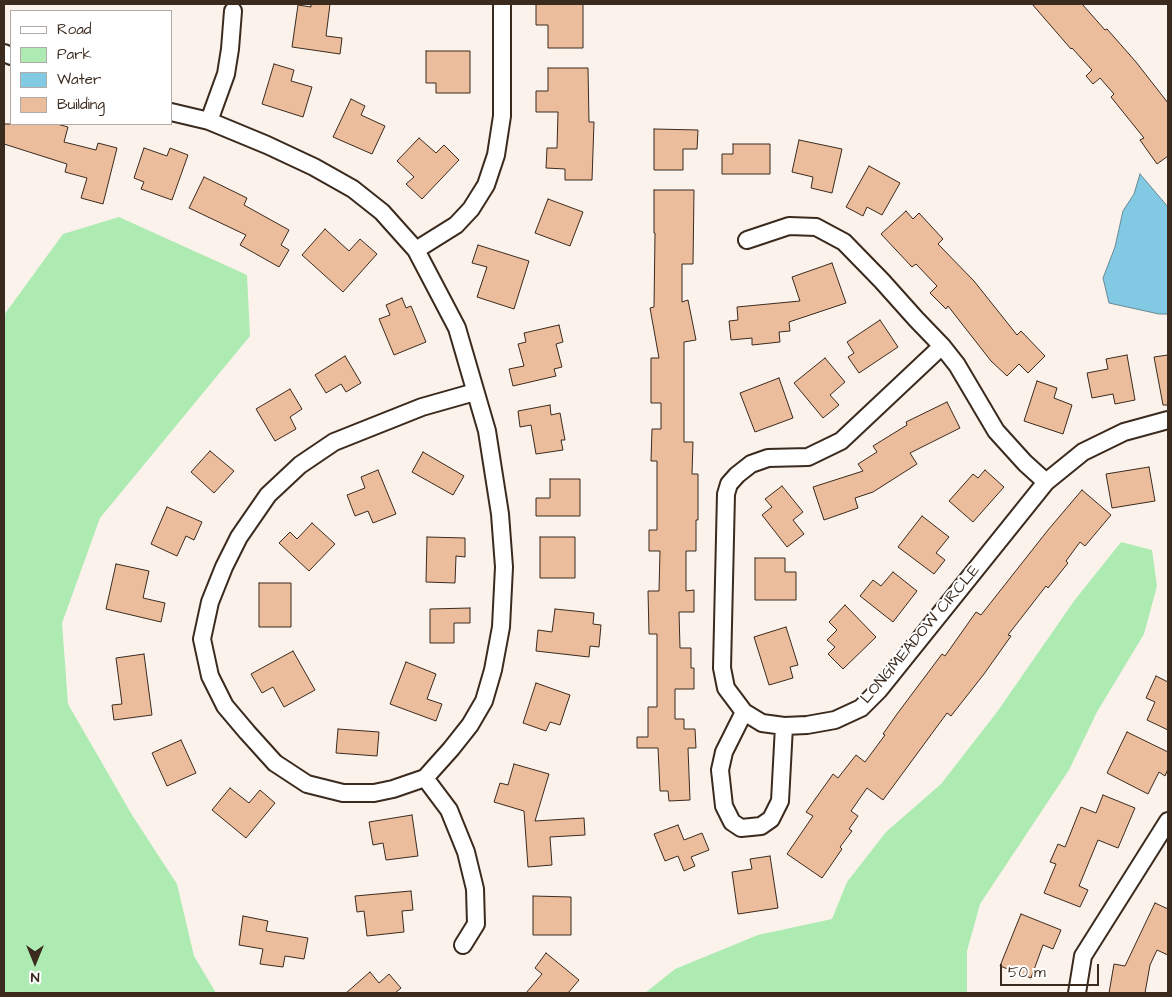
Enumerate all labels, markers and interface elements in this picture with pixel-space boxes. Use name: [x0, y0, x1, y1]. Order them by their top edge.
legend: [10, 10, 172, 125]
text: Road: [57, 19, 91, 40]
text: Park: [57, 44, 92, 65]
text: Water: [57, 69, 101, 90]
text: Building: [57, 94, 105, 115]
street label: LONGMEADOW CIRCLE: [857, 562, 985, 708]
north arrow: [10, 937, 60, 987]
scale bar: [1002, 954, 1101, 986]
text: 50 m: [1008, 962, 1046, 983]
text: N: [31, 967, 39, 987]

